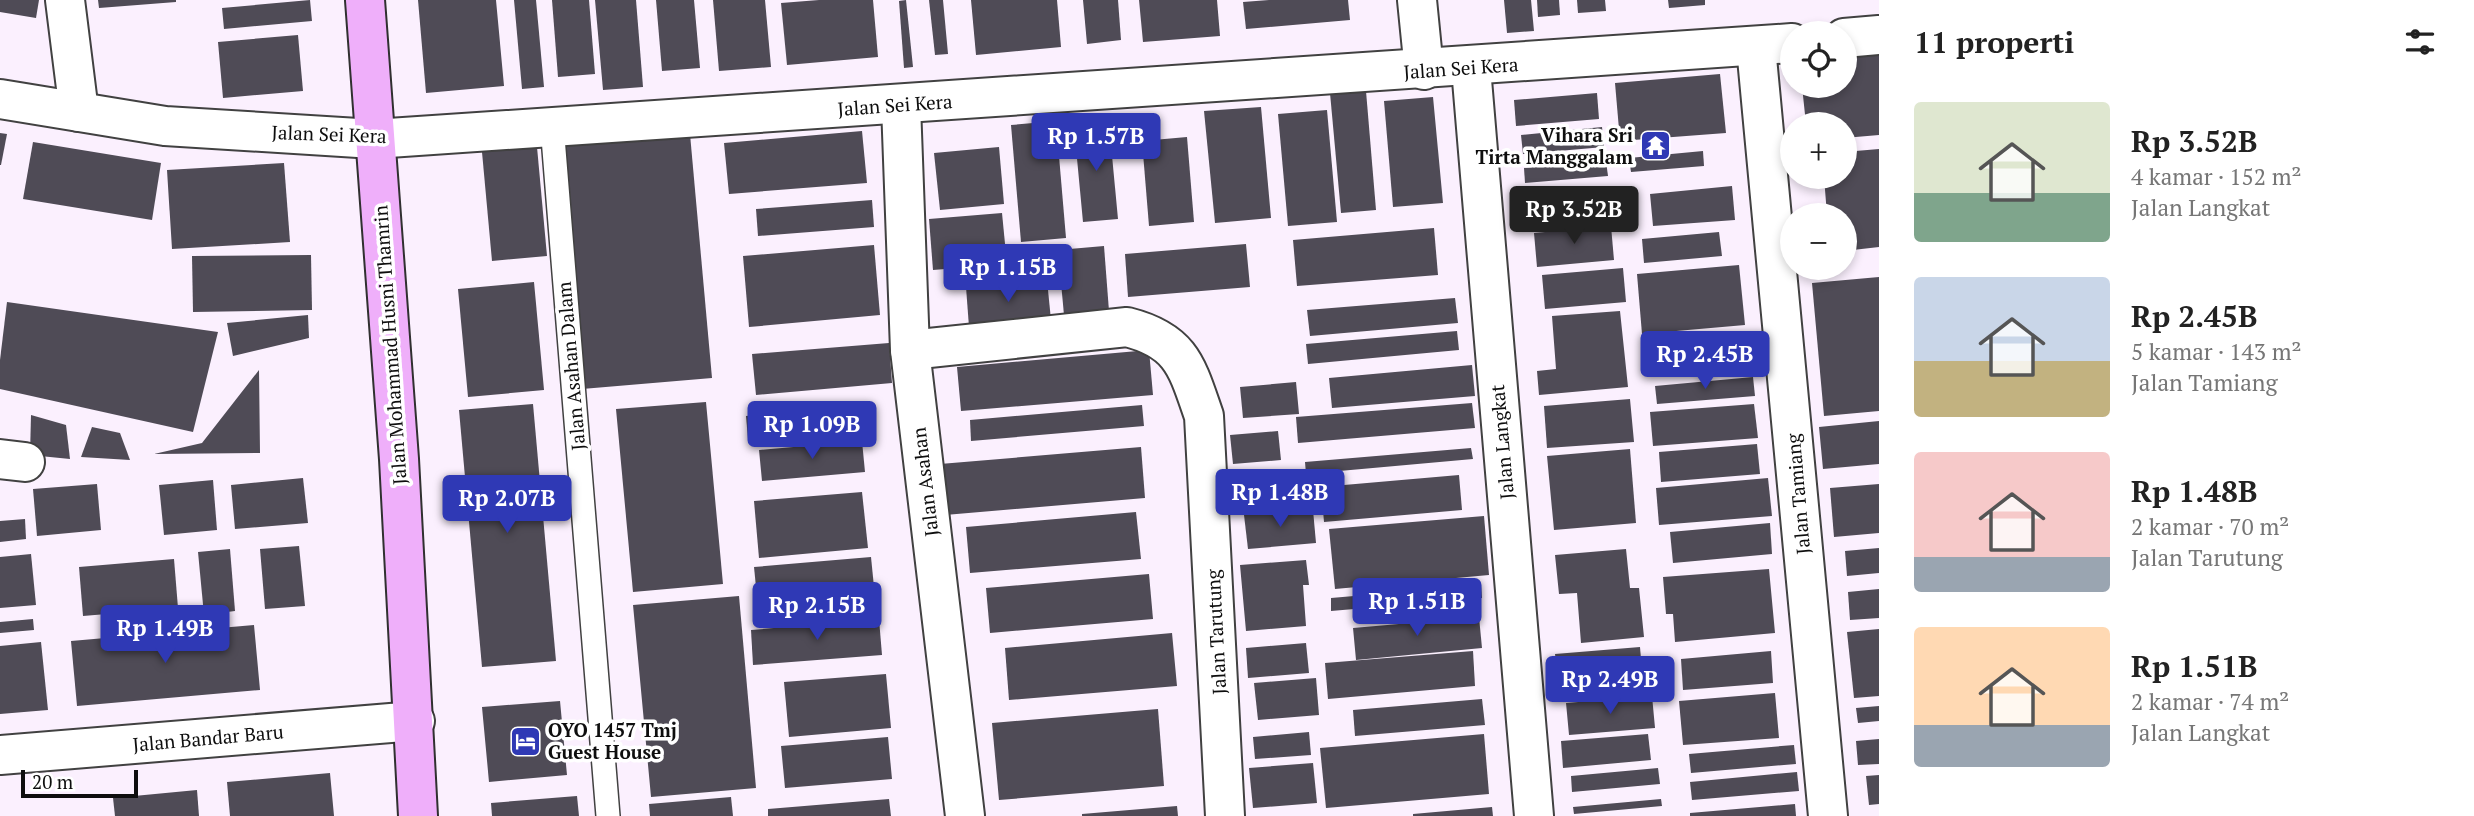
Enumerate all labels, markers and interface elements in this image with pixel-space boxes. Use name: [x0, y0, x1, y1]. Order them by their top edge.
map controls: [1780, 21, 1857, 280]
button: locate: [1780, 21, 1857, 98]
text: 11 properti: [1914, 22, 2074, 62]
icon: filters: [2401, 23, 2439, 61]
street label: Jalan Sei Kera: [1403, 51, 1520, 84]
street label: Jalan Sei Kera: [837, 88, 954, 121]
button: +: [1780, 112, 1857, 189]
pin: Rp 1.57B: [1024, 114, 1168, 173]
street label: Jalan Sei Kera: [271, 119, 387, 148]
text: Rp 1.57B: [1048, 120, 1144, 151]
text: Rp 3.52B: [2131, 121, 2257, 161]
place label: Vihara Sri Tirta Manggalam: [1476, 122, 1633, 169]
temple icon: Vihara Sri Tirta Manggalam: [1639, 129, 1673, 163]
icon: home: [1970, 130, 2054, 214]
text: 4 kamar · 152 m²: [2131, 161, 2301, 192]
pin: Rp 3.52B: [1502, 187, 1646, 246]
text: Jalan Langkat: [2131, 192, 2270, 223]
text: Rp 3.52B: [1526, 193, 1622, 224]
button: −: [1780, 203, 1857, 280]
street label: Jalan Mohammad Husni Thamrin: [367, 204, 412, 486]
pin: Rp 1.15B: [936, 244, 1080, 304]
text: Rp 1.15B: [960, 251, 1056, 282]
street label: Jalan Asahan Dalam: [551, 280, 590, 451]
text: Rp 2.45B: [2131, 296, 2257, 336]
icon: home: [1970, 305, 2054, 389]
pin: Rp 2.45B: [1633, 332, 1777, 391]
text: 5 kamar · 143 m²: [2131, 336, 2301, 367]
text: Rp 2.45B: [1657, 338, 1753, 369]
text: Jalan Tamiang: [2131, 367, 2278, 398]
street label: Jalan Langkat: [1484, 384, 1519, 500]
pin: Rp 1.09B: [740, 402, 884, 461]
text: Rp 1.09B: [764, 408, 860, 439]
street label: Jalan Asahan: [905, 426, 944, 538]
street label: Jalan Tamiang: [1780, 432, 1815, 555]
pin: Rp 1.48B: [1208, 470, 1352, 529]
text: Rp 1.48B: [2131, 471, 2257, 511]
pin: Rp 2.07B: [435, 476, 579, 535]
text: Rp 1.48B: [1232, 476, 1328, 507]
icon: home: [1970, 480, 2054, 564]
text: Rp 2.07B: [459, 482, 555, 513]
text: 2 kamar · 70 m²: [2131, 511, 2289, 542]
text: Jalan Tarutung: [2131, 542, 2283, 573]
street label: Jalan Tarutung: [1200, 568, 1231, 695]
pin: Rp 1.51B: [1345, 578, 1489, 638]
pin: Rp 2.15B: [745, 582, 889, 642]
text: Rp 1.51B: [1369, 585, 1465, 616]
text: Rp 2.15B: [769, 589, 865, 620]
pin: Rp 1.49B: [93, 606, 237, 665]
text: Rp 1.49B: [117, 612, 213, 643]
text: Rp 1.51B: [2131, 646, 2257, 686]
icon: home: [1970, 655, 2054, 739]
pin: Rp 2.49B: [1538, 656, 1682, 716]
text: Rp 2.49B: [1562, 663, 1658, 694]
text: 2 kamar · 74 m²: [2131, 686, 2289, 717]
place label: OYO 1457 Tmj Guest House: [548, 717, 677, 764]
text: Jalan Langkat: [2131, 717, 2270, 748]
street label: Jalan Bandar Baru: [131, 718, 285, 757]
hotel icon: OYO 1457 Tmj Guest House: [508, 724, 542, 758]
scale bar: [21, 767, 138, 799]
text: 20 m: [32, 769, 73, 794]

